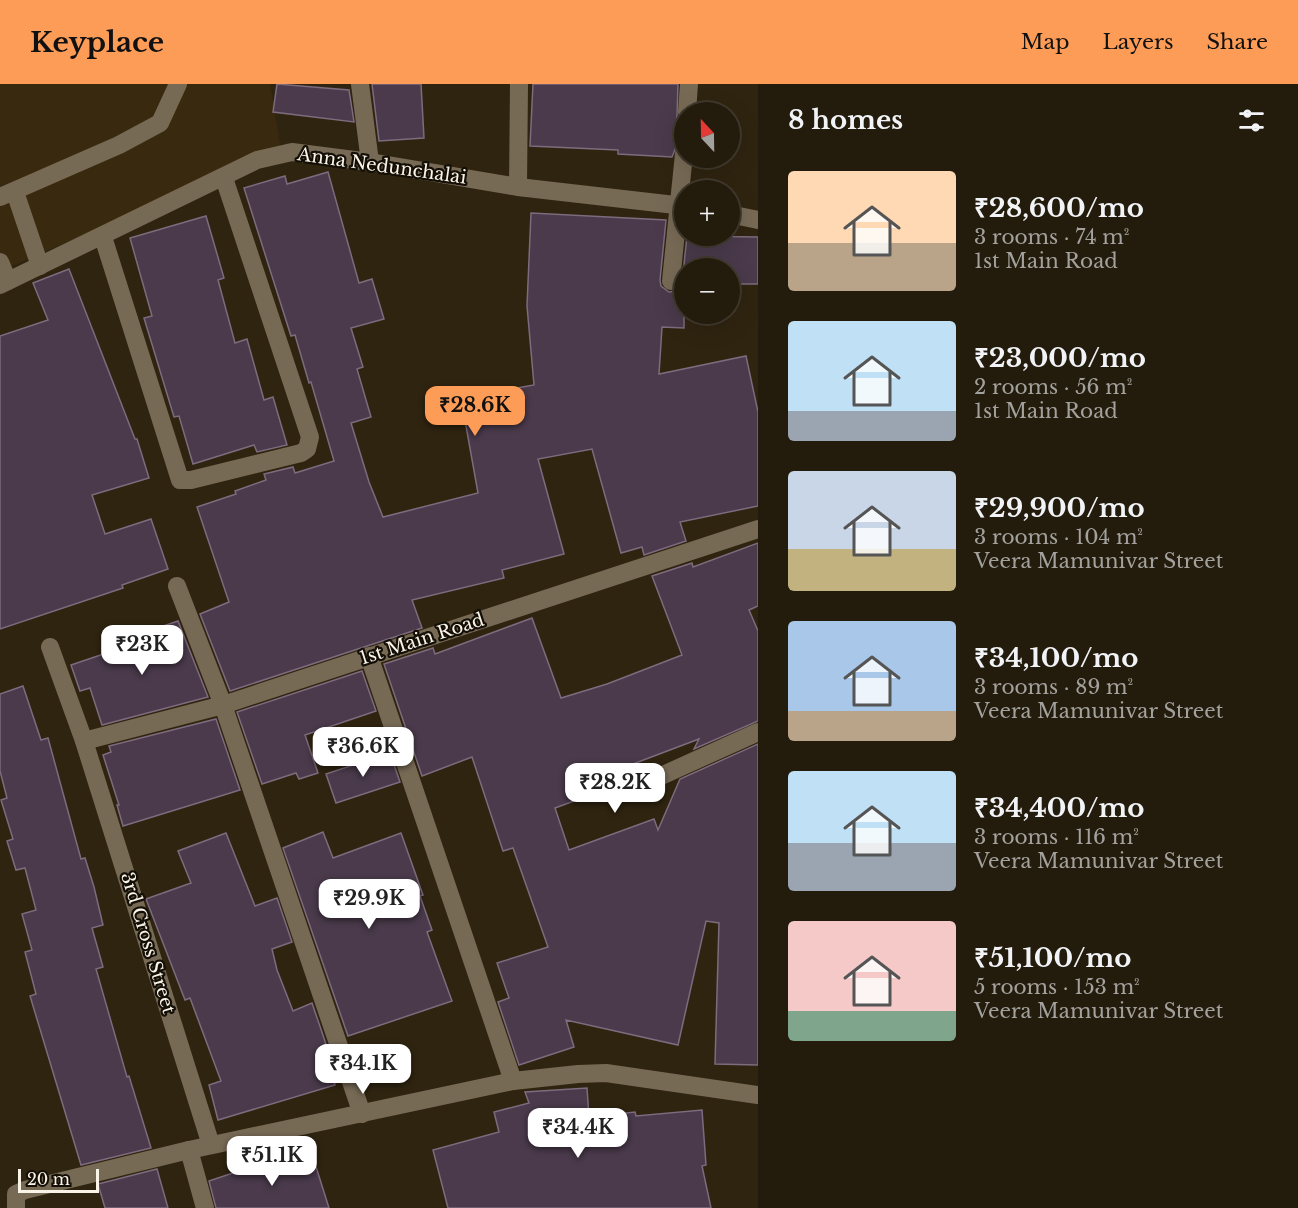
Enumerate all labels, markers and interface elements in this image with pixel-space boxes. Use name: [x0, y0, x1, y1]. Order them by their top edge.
text: Keyplace: [30, 25, 164, 60]
text: Map: [1021, 29, 1070, 55]
text: Layers: [1103, 29, 1174, 55]
text: Share: [1207, 29, 1268, 55]
north arrow: [674, 102, 740, 168]
map controls: [674, 102, 740, 324]
text: 8 homes: [788, 104, 903, 136]
icon: filters: [1235, 104, 1268, 137]
street label: Anna Nedunchalai: [295, 143, 468, 189]
button: +: [674, 180, 740, 246]
text: ₹28,600/mo: [974, 192, 1144, 224]
icon: home: [836, 195, 908, 267]
text: 3 rooms · 74 m²: [974, 225, 1130, 249]
text: 1st Main Road: [974, 249, 1118, 273]
button: −: [674, 258, 740, 324]
text: ₹23,000/mo: [974, 342, 1146, 374]
icon: home: [836, 345, 908, 417]
text: 2 rooms · 56 m²: [974, 375, 1132, 399]
pin: ₹28.6K: [426, 386, 524, 437]
text: ₹28.6K: [439, 393, 511, 417]
text: 1st Main Road: [974, 399, 1118, 423]
text: ₹29,900/mo: [974, 492, 1145, 524]
icon: home: [836, 495, 908, 567]
text: 3 rooms · 104 m²: [974, 525, 1143, 549]
text: Veera Mamunivar Street: [974, 549, 1223, 573]
street label: 1st Main Road: [357, 609, 487, 669]
pin: ₹23K: [106, 625, 178, 676]
text: ₹23K: [115, 632, 169, 656]
text: ₹34,100/mo: [974, 642, 1138, 674]
icon: home: [836, 645, 908, 717]
text: 3 rooms · 89 m²: [974, 675, 1133, 699]
text: Veera Mamunivar Street: [974, 699, 1223, 723]
pin: ₹36.6K: [314, 727, 412, 778]
text: ₹36.6K: [327, 734, 399, 758]
pin: ₹28.2K: [566, 763, 664, 814]
text: ₹28.2K: [579, 770, 651, 794]
text: ₹34,400/mo: [974, 792, 1144, 824]
icon: home: [836, 795, 908, 867]
text: 3 rooms · 116 m²: [974, 825, 1139, 849]
text: Veera Mamunivar Street: [974, 849, 1223, 873]
street label: 3rd Cross Street: [116, 869, 180, 1017]
pin: ₹29.9K: [320, 879, 418, 930]
text: ₹29.9K: [333, 886, 405, 910]
text: ₹51,100/mo: [974, 942, 1131, 974]
icon: home: [836, 945, 908, 1017]
text: 5 rooms · 153 m²: [974, 975, 1140, 999]
text: Veera Mamunivar Street: [974, 999, 1223, 1023]
pin: ₹34.1K: [314, 1044, 412, 1095]
text: ₹34.1K: [329, 1051, 397, 1075]
pin: ₹34.4K: [529, 1108, 627, 1159]
text: ₹34.4K: [542, 1115, 614, 1139]
pin: ₹51.1K: [223, 1136, 321, 1187]
text: ₹51.1K: [241, 1143, 303, 1167]
scale bar: [18, 1166, 99, 1194]
text: 20 m: [27, 1169, 70, 1189]

